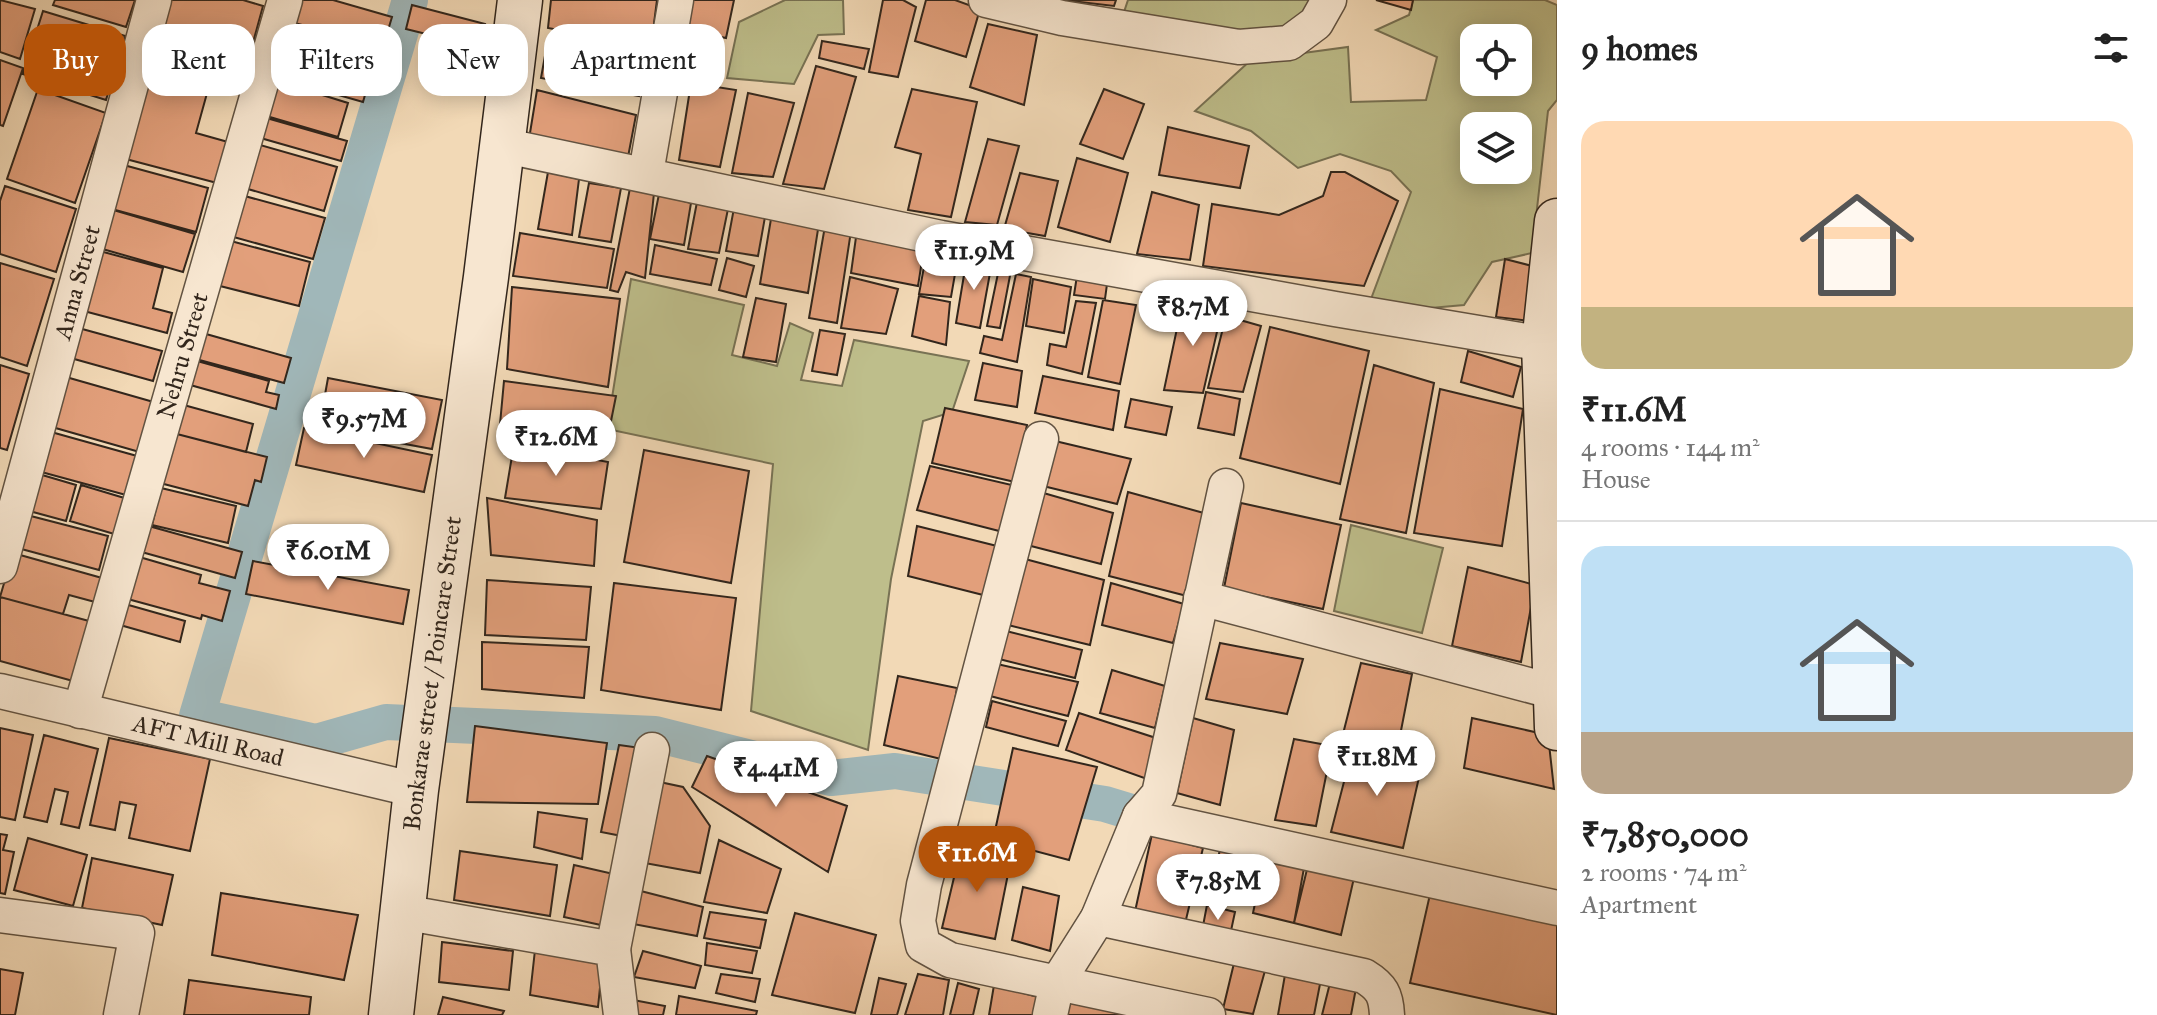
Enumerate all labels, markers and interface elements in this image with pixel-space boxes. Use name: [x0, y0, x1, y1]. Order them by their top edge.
chip: Buy: [24, 24, 126, 96]
chip: Rent: [142, 24, 255, 96]
chip: Filters: [271, 24, 402, 96]
chip: New: [418, 24, 528, 96]
chip: Apartment: [544, 24, 725, 96]
map controls: [1460, 24, 1532, 184]
button: locate: [1460, 24, 1532, 96]
icon: filters: [2089, 26, 2133, 70]
text: 9 homes: [1581, 28, 1698, 69]
button: layers: [1460, 112, 1532, 184]
icon: home: [1785, 173, 1929, 317]
street label: Anna Street: [47, 221, 107, 344]
pin: ₹11.9M: [909, 224, 1039, 292]
text: ₹11.9M: [933, 234, 1015, 266]
pin: ₹8.7M: [1137, 280, 1249, 348]
street label: Nehru Street: [150, 288, 215, 422]
text: ₹8.7M: [1156, 290, 1230, 322]
text: ₹11.6M: [1581, 389, 1687, 430]
pin: ₹9.57M: [299, 392, 429, 460]
text: ₹9.57M: [321, 402, 407, 434]
pin: ₹12.6M: [491, 410, 621, 478]
text: ₹12.6M: [514, 420, 598, 452]
text: 4 rooms · 144 m²: [1581, 431, 1760, 463]
text: House: [1581, 463, 1651, 495]
street label: Bonkarae street / Poincare Street: [397, 514, 468, 832]
pin: ₹6.01M: [263, 524, 393, 592]
text: ₹6.01M: [285, 534, 371, 566]
icon: home: [1785, 598, 1929, 742]
street label: AFT Mill Road: [129, 708, 287, 773]
pin: ₹11.8M: [1312, 730, 1442, 798]
text: ₹11.8M: [1336, 740, 1418, 772]
pin: ₹4.41M: [711, 741, 841, 809]
text: ₹4.41M: [732, 751, 820, 783]
text: ₹7,850,000: [1581, 814, 1749, 855]
pin: ₹11.6M: [912, 826, 1042, 894]
text: ₹11.6M: [937, 836, 1017, 868]
pin: ₹7.85M: [1153, 854, 1283, 922]
text: 2 rooms · 74 m²: [1581, 856, 1747, 888]
text: ₹7.85M: [1175, 864, 1261, 896]
text: Apartment: [1581, 888, 1697, 920]

